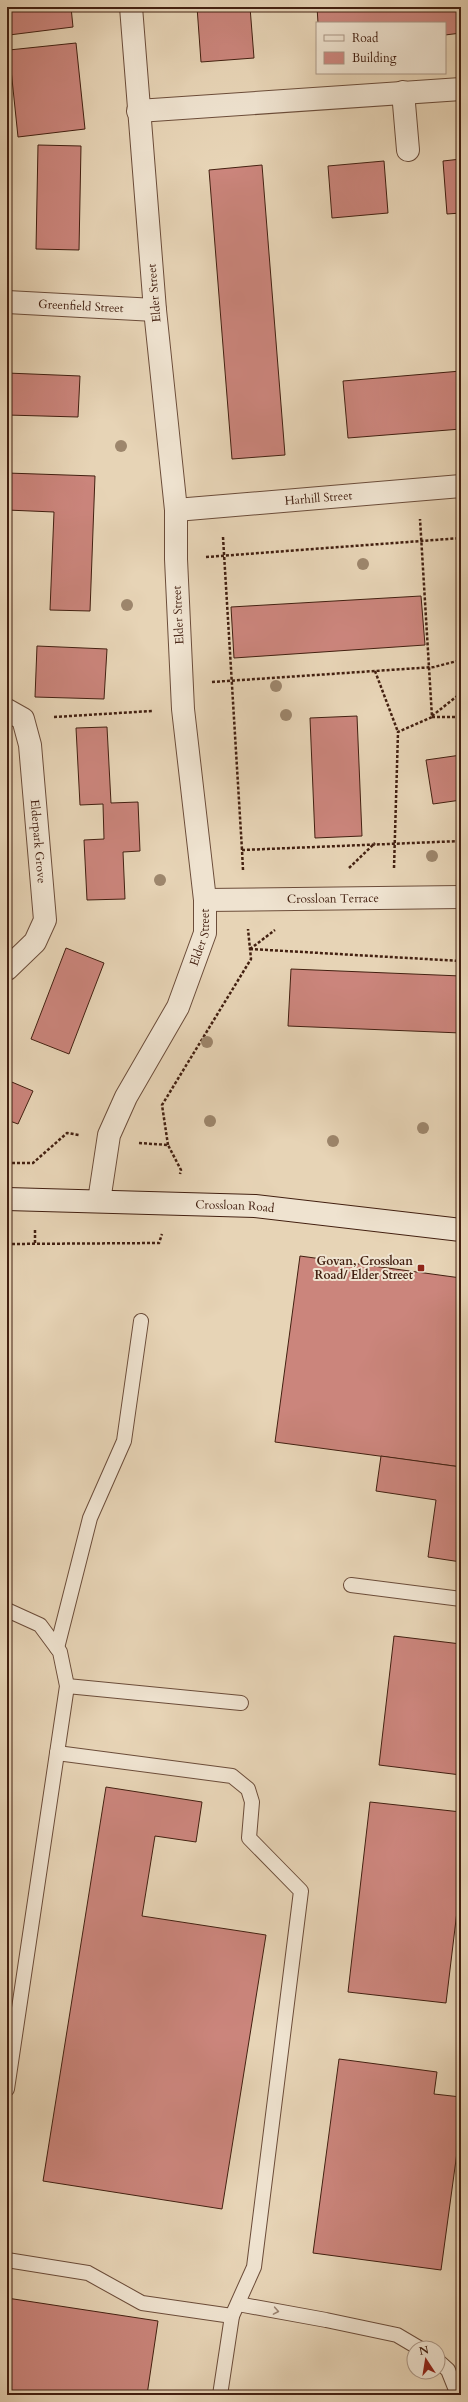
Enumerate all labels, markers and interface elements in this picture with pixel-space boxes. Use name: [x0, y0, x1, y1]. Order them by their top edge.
legend: [316, 22, 446, 74]
text: Road: [352, 30, 379, 46]
text: Building: [352, 50, 397, 66]
street label: Elder Street: [143, 263, 165, 323]
street label: Greenfield Street: [38, 296, 124, 316]
street label: Harhill Street: [284, 487, 353, 509]
street label: Elder Street: [168, 585, 188, 645]
street label: Elderpark Grove: [27, 799, 50, 884]
street label: Crossloan Terrace: [287, 890, 379, 907]
street label: Elder Street: [186, 908, 213, 968]
street label: Crossloan Road: [195, 1196, 276, 1216]
place label: Govan, Crossloan Road/ Elder Street: [315, 1253, 414, 1283]
marker: Govan, Crossloan Road/ Elder Street: [416, 1263, 426, 1273]
one-way arrow: [273, 2306, 279, 2314]
north arrow: [406, 2340, 446, 2380]
text: N: [418, 2342, 431, 2359]

